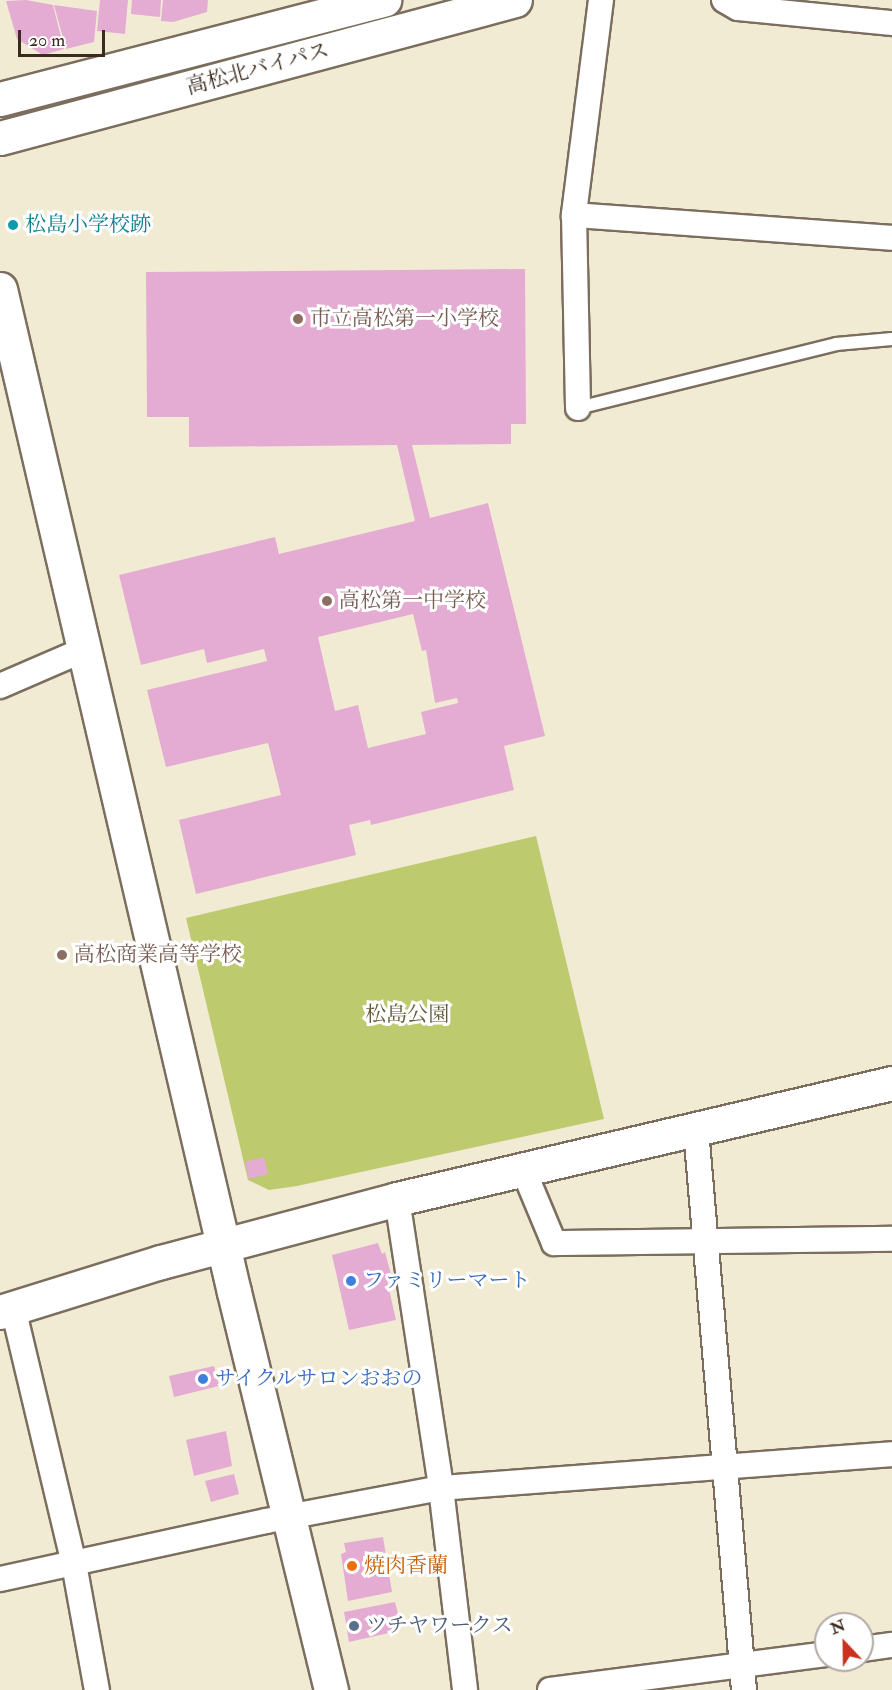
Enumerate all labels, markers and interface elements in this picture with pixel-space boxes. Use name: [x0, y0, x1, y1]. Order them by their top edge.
scale bar: [21, 18, 108, 56]
text: 20 m: [29, 29, 65, 52]
street label: 高松北バイパス: [184, 38, 332, 100]
place label: 松島小学校跡: [25, 212, 151, 238]
marker: 松島小学校跡: [6, 218, 20, 232]
place label: 市立高松第一小学校: [310, 306, 499, 332]
marker: 市立高松第一小学校: [291, 312, 305, 326]
place label: 高松第一中学校: [339, 588, 486, 614]
marker: 高松第一中学校: [320, 594, 334, 608]
place label: 高松商業高等学校: [74, 942, 242, 968]
marker: 高松商業高等学校: [55, 948, 69, 962]
park label: 松島公園: [365, 1002, 449, 1028]
place label: ファミリーマート: [363, 1268, 531, 1294]
marker: ファミリーマート: [344, 1274, 358, 1288]
place label: サイクルサロンおおの: [215, 1366, 425, 1392]
marker: サイクルサロンおおの: [196, 1372, 210, 1386]
place label: 焼肉香蘭: [364, 1553, 448, 1579]
marker: 焼肉香蘭: [345, 1559, 359, 1573]
north arrow: [814, 1612, 874, 1672]
place label: ツチヤワークス: [366, 1613, 513, 1639]
text: N: [828, 1615, 848, 1639]
marker: ツチヤワークス: [347, 1619, 361, 1633]

